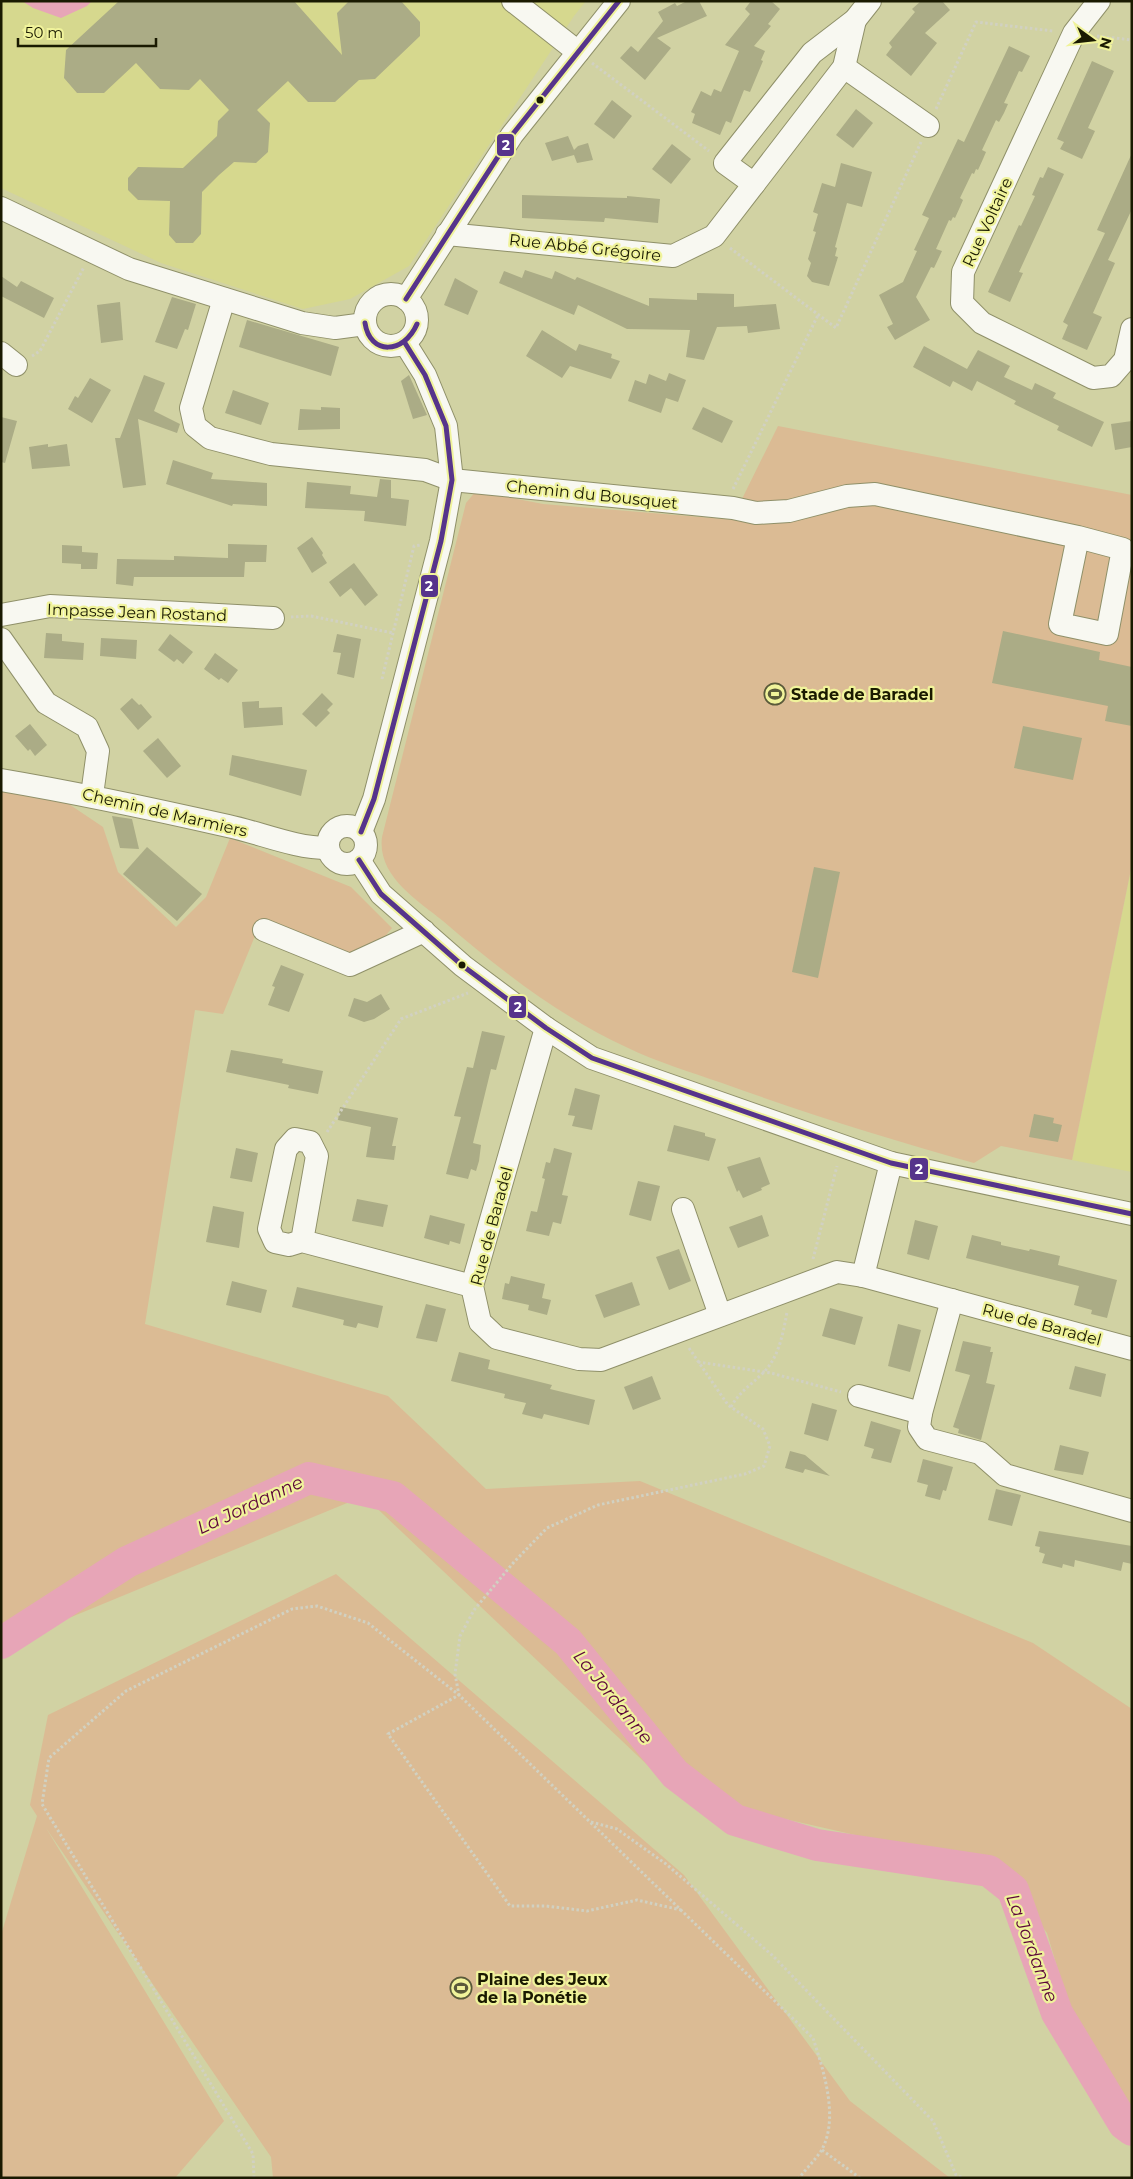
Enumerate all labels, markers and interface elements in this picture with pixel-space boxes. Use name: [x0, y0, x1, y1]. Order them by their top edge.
scale bar: [18, 15, 155, 47]
north arrow: [1068, 15, 1118, 65]
text: 50 m: [25, 23, 63, 42]
text: N: [1095, 36, 1116, 51]
unlabelled marker: [535, 95, 545, 105]
line badge: 2: [496, 133, 515, 157]
text: 2: [502, 136, 510, 154]
street label: Rue Voltaire: [958, 174, 1016, 270]
street label: Rue Abbé Grégoire: [508, 230, 662, 265]
street label: Chemin du Bousquet: [505, 476, 679, 513]
line badge: 2: [420, 574, 439, 598]
text: 2: [425, 577, 433, 595]
street label: Impasse Jean Rostand: [47, 600, 227, 625]
sports icon: Stade de Baradel: [763, 682, 787, 706]
place label: Stade de Baradel: [791, 685, 934, 704]
street label: Chemin de Marmiers: [80, 784, 250, 841]
unlabelled marker: [457, 960, 467, 970]
line badge: 2: [508, 995, 527, 1019]
text: 2: [514, 998, 522, 1016]
line badge: 2: [909, 1157, 929, 1181]
text: 2: [915, 1160, 923, 1178]
street label: Rue de Baradel: [466, 1165, 516, 1288]
street label: Rue de Baradel: [980, 1299, 1103, 1349]
water label: La Jordanne: [194, 1471, 306, 1539]
water label: La Jordanne: [569, 1646, 658, 1748]
water label: La Jordanne: [1001, 1891, 1063, 2005]
place label: Plaine des Jeux de la Ponétie: [477, 1970, 608, 2007]
sports icon: Plaine des Jeux de la Ponétie: [449, 1976, 473, 2000]

